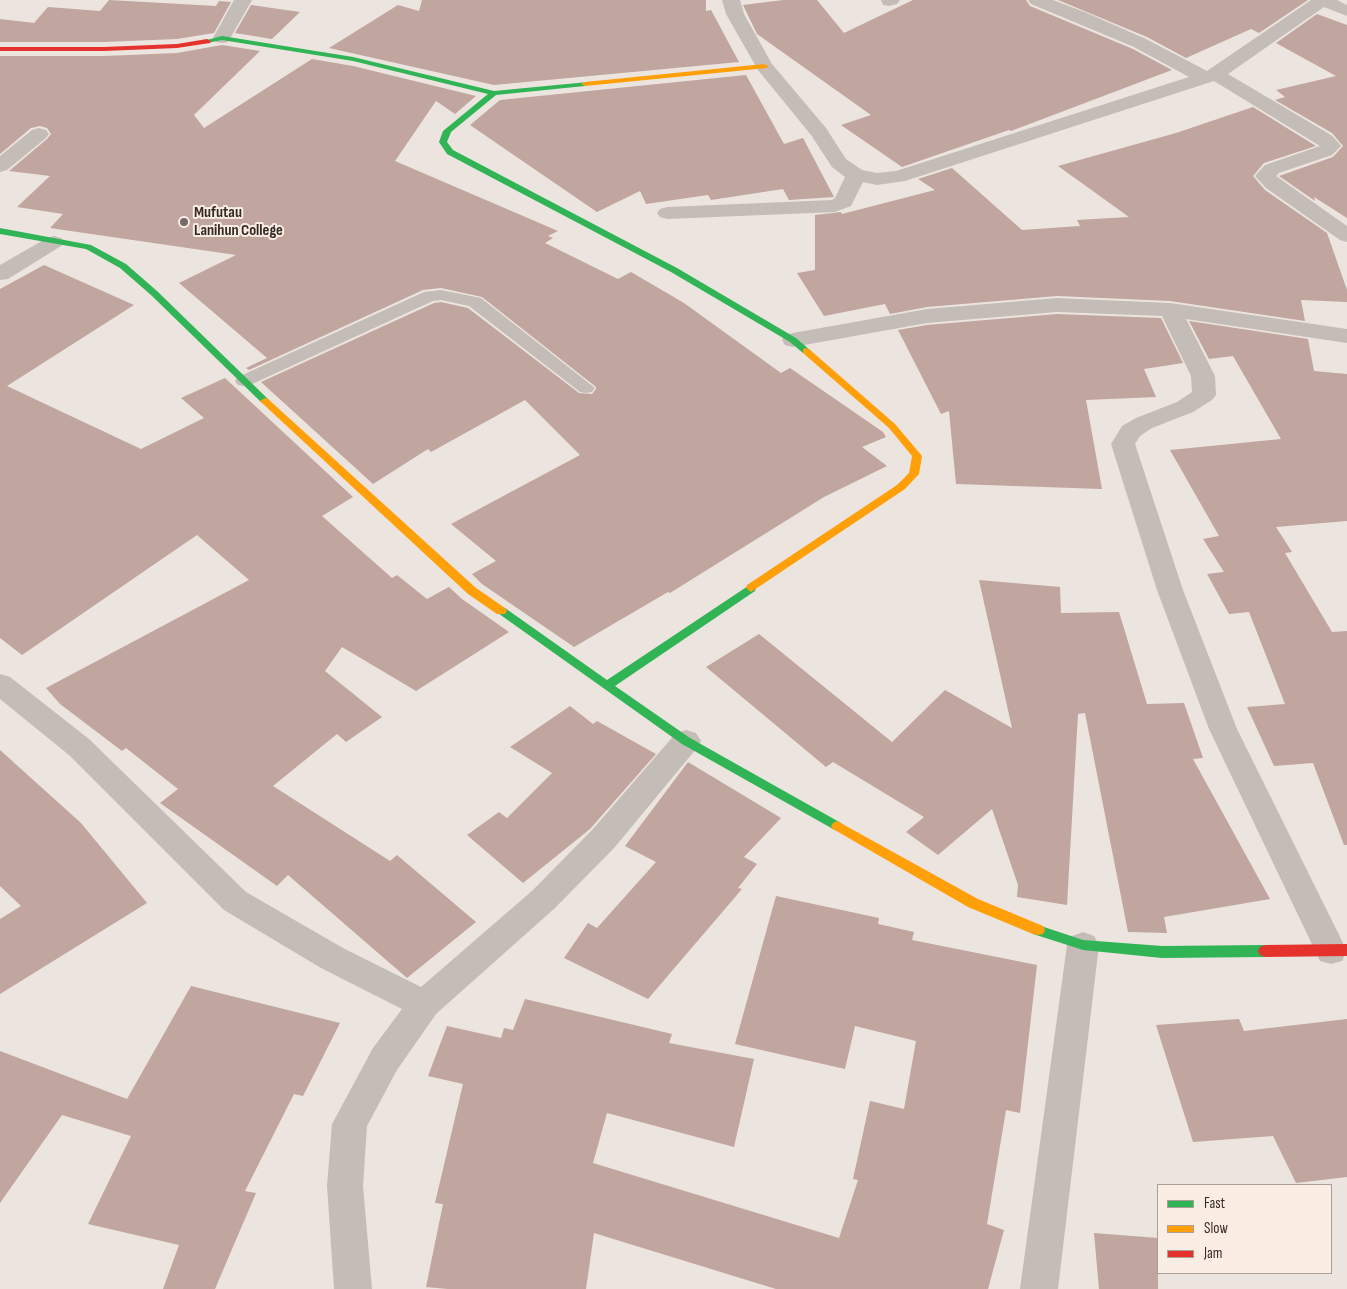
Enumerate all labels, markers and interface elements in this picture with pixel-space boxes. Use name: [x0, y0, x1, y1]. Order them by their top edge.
place label: Mufutau Lanihun College: [194, 203, 283, 241]
marker: Mufutau Lanihun College: [178, 216, 190, 228]
legend: [1157, 1184, 1332, 1274]
text: Fast: [1204, 1194, 1225, 1213]
text: Slow: [1204, 1219, 1228, 1238]
text: Jam: [1204, 1244, 1222, 1263]

